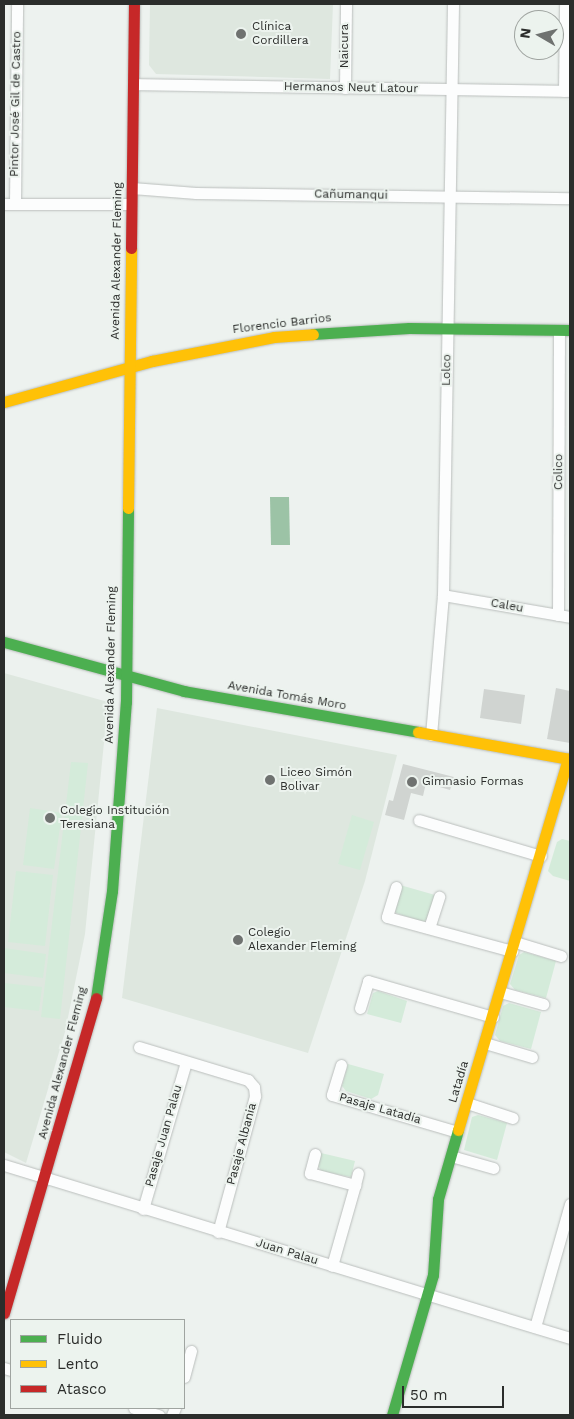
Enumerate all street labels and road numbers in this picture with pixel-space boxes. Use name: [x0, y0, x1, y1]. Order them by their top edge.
street label: Naicura: [338, 24, 352, 68]
street label: Pintor José Gil de Castro: [8, 30, 24, 178]
street label: Hermanos Neut Latour: [284, 80, 418, 96]
street label: Avenida Alexander Fleming: [108, 182, 126, 340]
street label: Cañumanqui: [314, 187, 388, 203]
street label: Florencio Barrios: [232, 311, 332, 337]
street label: Lolco: [440, 354, 454, 386]
street label: Colico: [552, 454, 566, 490]
street label: Avenida Alexander Fleming: [102, 586, 120, 744]
street label: Caleu: [489, 596, 525, 616]
street label: Avenida Tomás Moro: [226, 678, 348, 714]
street label: Avenida Alexander Fleming: [36, 985, 90, 1141]
street label: Latadía: [446, 1059, 472, 1105]
street label: Pasaje Juan Palau: [142, 1083, 186, 1189]
street label: Pasaje Latadía: [337, 1090, 423, 1128]
street label: Pasaje Albania: [224, 1101, 260, 1187]
street label: Juan Palau: [254, 1236, 320, 1268]

